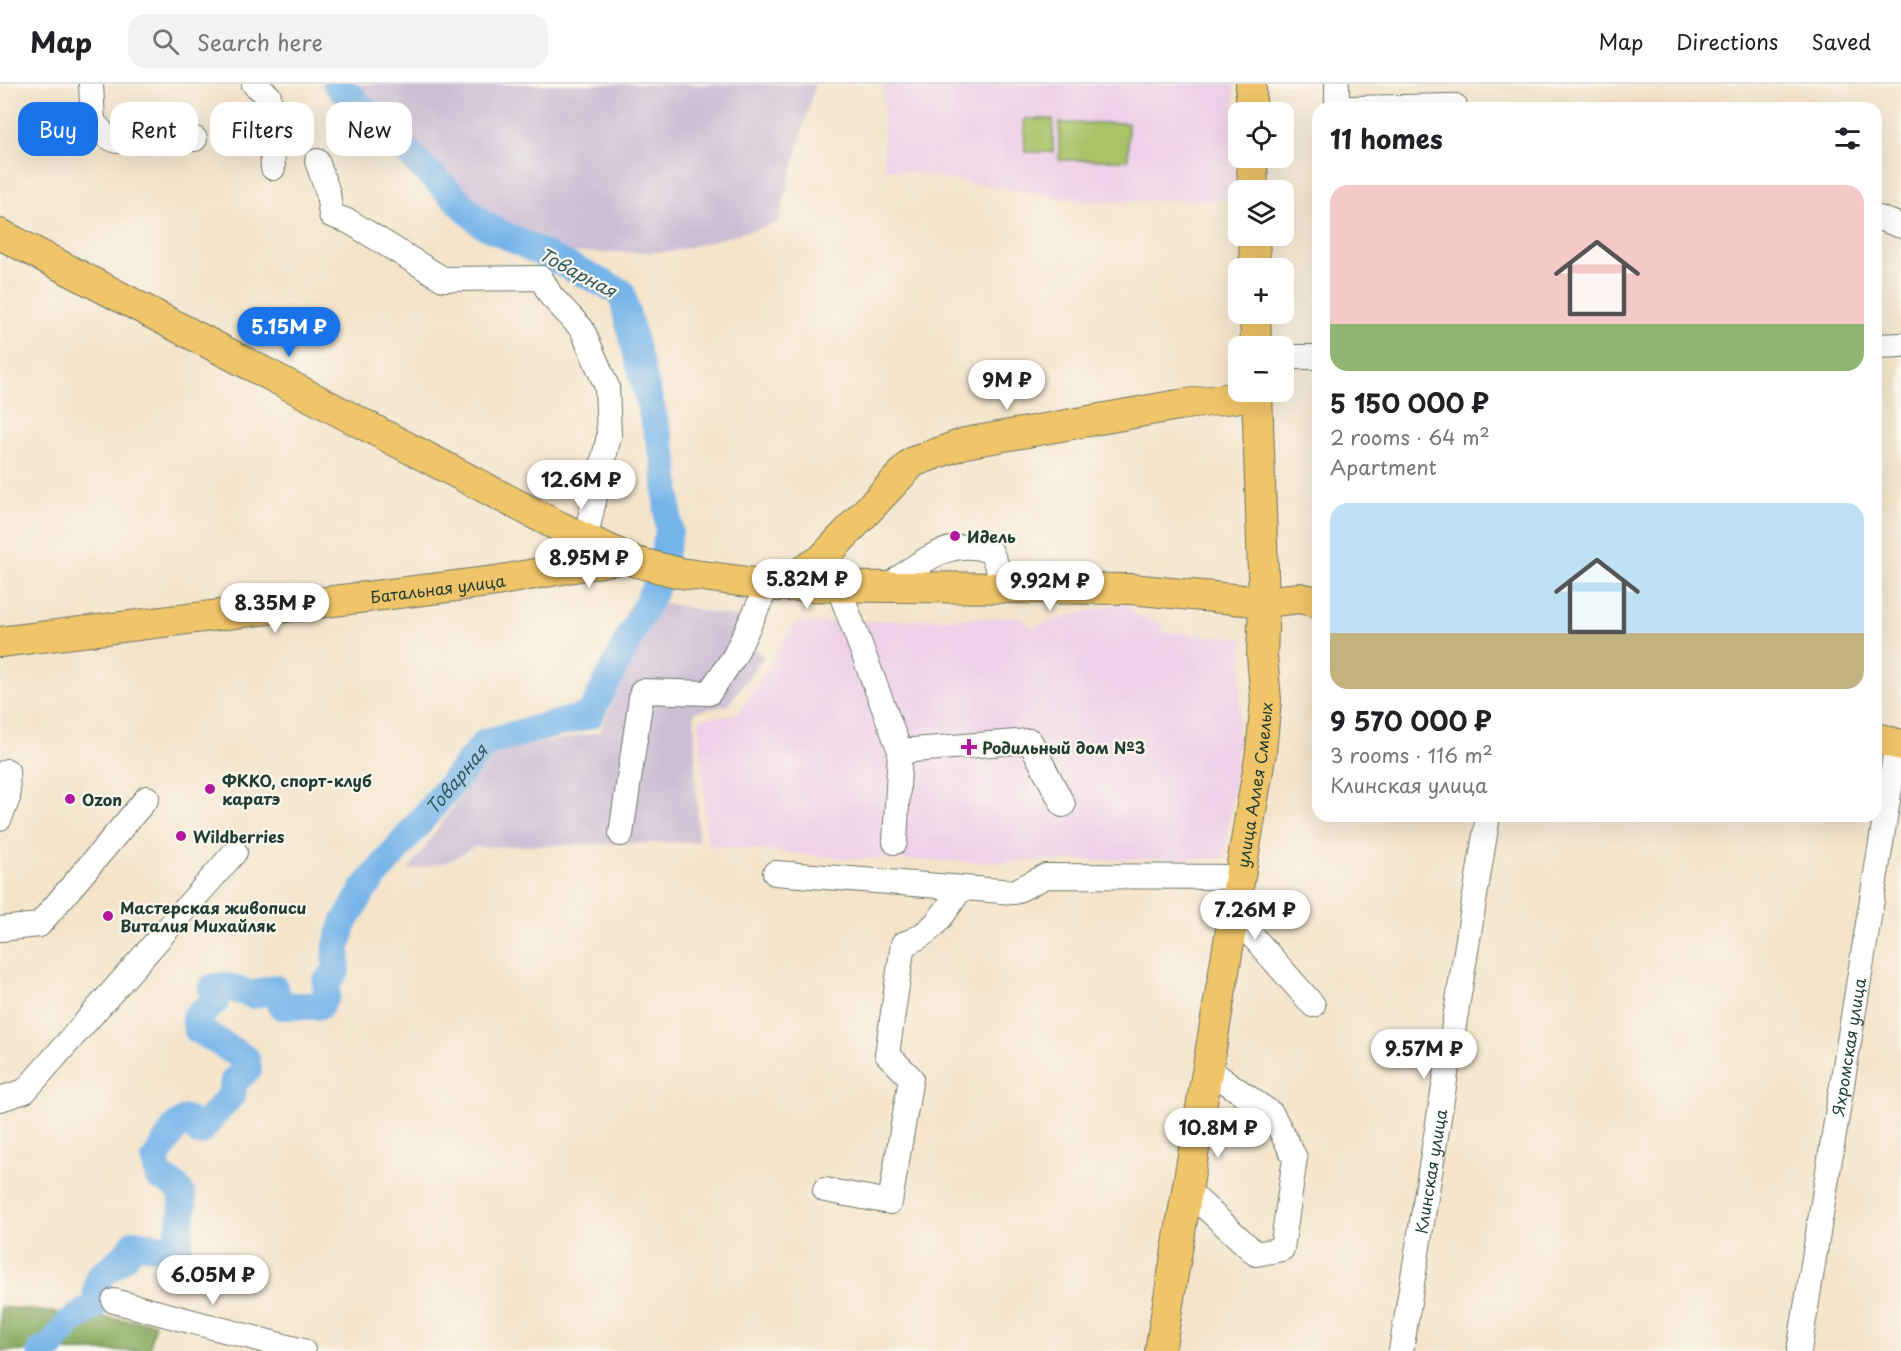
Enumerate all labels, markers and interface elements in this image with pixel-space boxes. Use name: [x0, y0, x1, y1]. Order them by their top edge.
search box: [128, 14, 548, 68]
text: Map: [30, 20, 92, 63]
icon: search: [149, 25, 182, 58]
text: Search here: [197, 25, 323, 58]
text: Map: [1598, 25, 1643, 57]
text: Directions: [1676, 25, 1778, 57]
text: Saved: [1811, 25, 1871, 57]
chip: Buy: [18, 102, 98, 156]
chip: Rent: [110, 102, 198, 156]
chip: Filters: [210, 102, 314, 156]
chip: New: [326, 102, 412, 156]
map controls: [1228, 102, 1294, 402]
button: locate: [1228, 102, 1294, 168]
text: 11 homes: [1330, 119, 1443, 158]
icon: filters: [1831, 122, 1864, 155]
button: layers: [1228, 180, 1294, 246]
icon: home: [1543, 224, 1651, 332]
water label: Товарная: [534, 240, 623, 304]
button: +: [1228, 258, 1294, 324]
pin: 5.15M ₽: [234, 307, 344, 358]
text: 5.15M ₽: [251, 311, 327, 341]
button: −: [1228, 336, 1294, 402]
pin: 9M ₽: [971, 360, 1043, 411]
text: 9M ₽: [982, 364, 1032, 394]
text: 5 150 000 ₽: [1330, 383, 1489, 422]
text: 2 rooms · 64 m²: [1330, 422, 1490, 452]
text: Apartment: [1330, 452, 1437, 482]
pin: 12.6M ₽: [526, 460, 636, 511]
text: 12.6M ₽: [541, 464, 621, 494]
place label: Идель: [967, 524, 1016, 548]
marker: Идель: [948, 529, 962, 543]
pin: 8.95M ₽: [534, 538, 644, 589]
text: 8.95M ₽: [549, 542, 629, 572]
icon: home: [1543, 542, 1651, 650]
pin: 5.82M ₽: [752, 559, 862, 610]
pin: 9.92M ₽: [995, 561, 1105, 612]
text: 5.82M ₽: [766, 563, 848, 593]
text: 9.92M ₽: [1010, 565, 1090, 595]
street label: Батальная улица: [369, 568, 507, 608]
pin: 8.35M ₽: [220, 583, 330, 634]
text: 8.35M ₽: [234, 587, 316, 617]
street label: улица Аллея Смелых: [1230, 701, 1278, 869]
text: 9 570 000 ₽: [1330, 701, 1492, 740]
place label: Родильный дом №3: [982, 735, 1145, 759]
water label: Товарная: [418, 737, 494, 820]
marker: Родильный дом №3: [960, 738, 978, 756]
text: 3 rooms · 116 m²: [1330, 740, 1493, 770]
place label: ФККО, спорт-клуб каратэ: [222, 768, 372, 810]
text: Клинская улица: [1330, 770, 1488, 800]
marker: ФККО, спорт-клуб каратэ: [203, 782, 217, 796]
place label: Ozon: [82, 787, 122, 811]
marker: Ozon: [63, 792, 77, 806]
place label: Wildberries: [193, 824, 285, 848]
marker: Wildberries: [174, 829, 188, 843]
pin: 7.26M ₽: [1200, 890, 1310, 941]
text: 7.26M ₽: [1214, 894, 1296, 924]
place label: Мастерская живописи Виталия Михайляк: [120, 895, 307, 937]
marker: Мастерская живописи Виталия Михайляк: [101, 909, 115, 923]
street label: Яхромская улица: [1825, 976, 1871, 1119]
pin: 9.57M ₽: [1369, 1029, 1479, 1080]
text: 9.57M ₽: [1385, 1033, 1463, 1063]
street label: Клинская улица: [1408, 1107, 1452, 1236]
pin: 10.8M ₽: [1163, 1108, 1273, 1159]
text: 10.8M ₽: [1178, 1112, 1258, 1142]
pin: 6.05M ₽: [158, 1255, 268, 1306]
text: 6.05M ₽: [171, 1259, 255, 1289]

